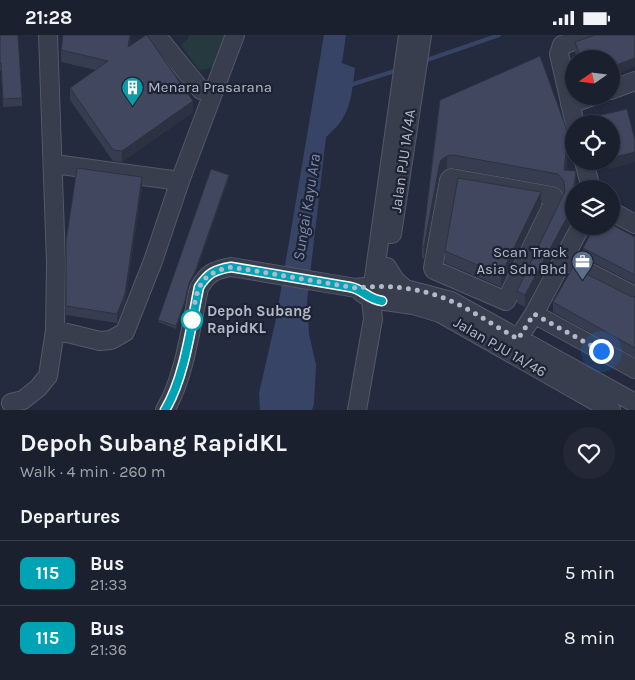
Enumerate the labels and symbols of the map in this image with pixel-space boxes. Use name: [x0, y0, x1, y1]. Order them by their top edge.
north arrow: [565, 50, 620, 105]
building icon: Menara Prasarana: [120, 75, 144, 106]
place label: Menara Prasarana: [148, 78, 272, 96]
street label: Jalan PJU 1A/4A: [387, 108, 419, 214]
water label: Sungai Kayu Ara: [289, 152, 324, 262]
place label: Scan Track Asia Sdn Bhd: [476, 243, 567, 278]
office icon: Scan Track Asia Sdn Bhd: [571, 249, 595, 280]
place label: Depoh Subang RapidKL: [207, 302, 311, 337]
marker: Depoh Subang RapidKL: [181, 309, 203, 331]
street label: Jalan PJU 1A/46: [450, 313, 550, 381]
your location: [589, 339, 614, 364]

